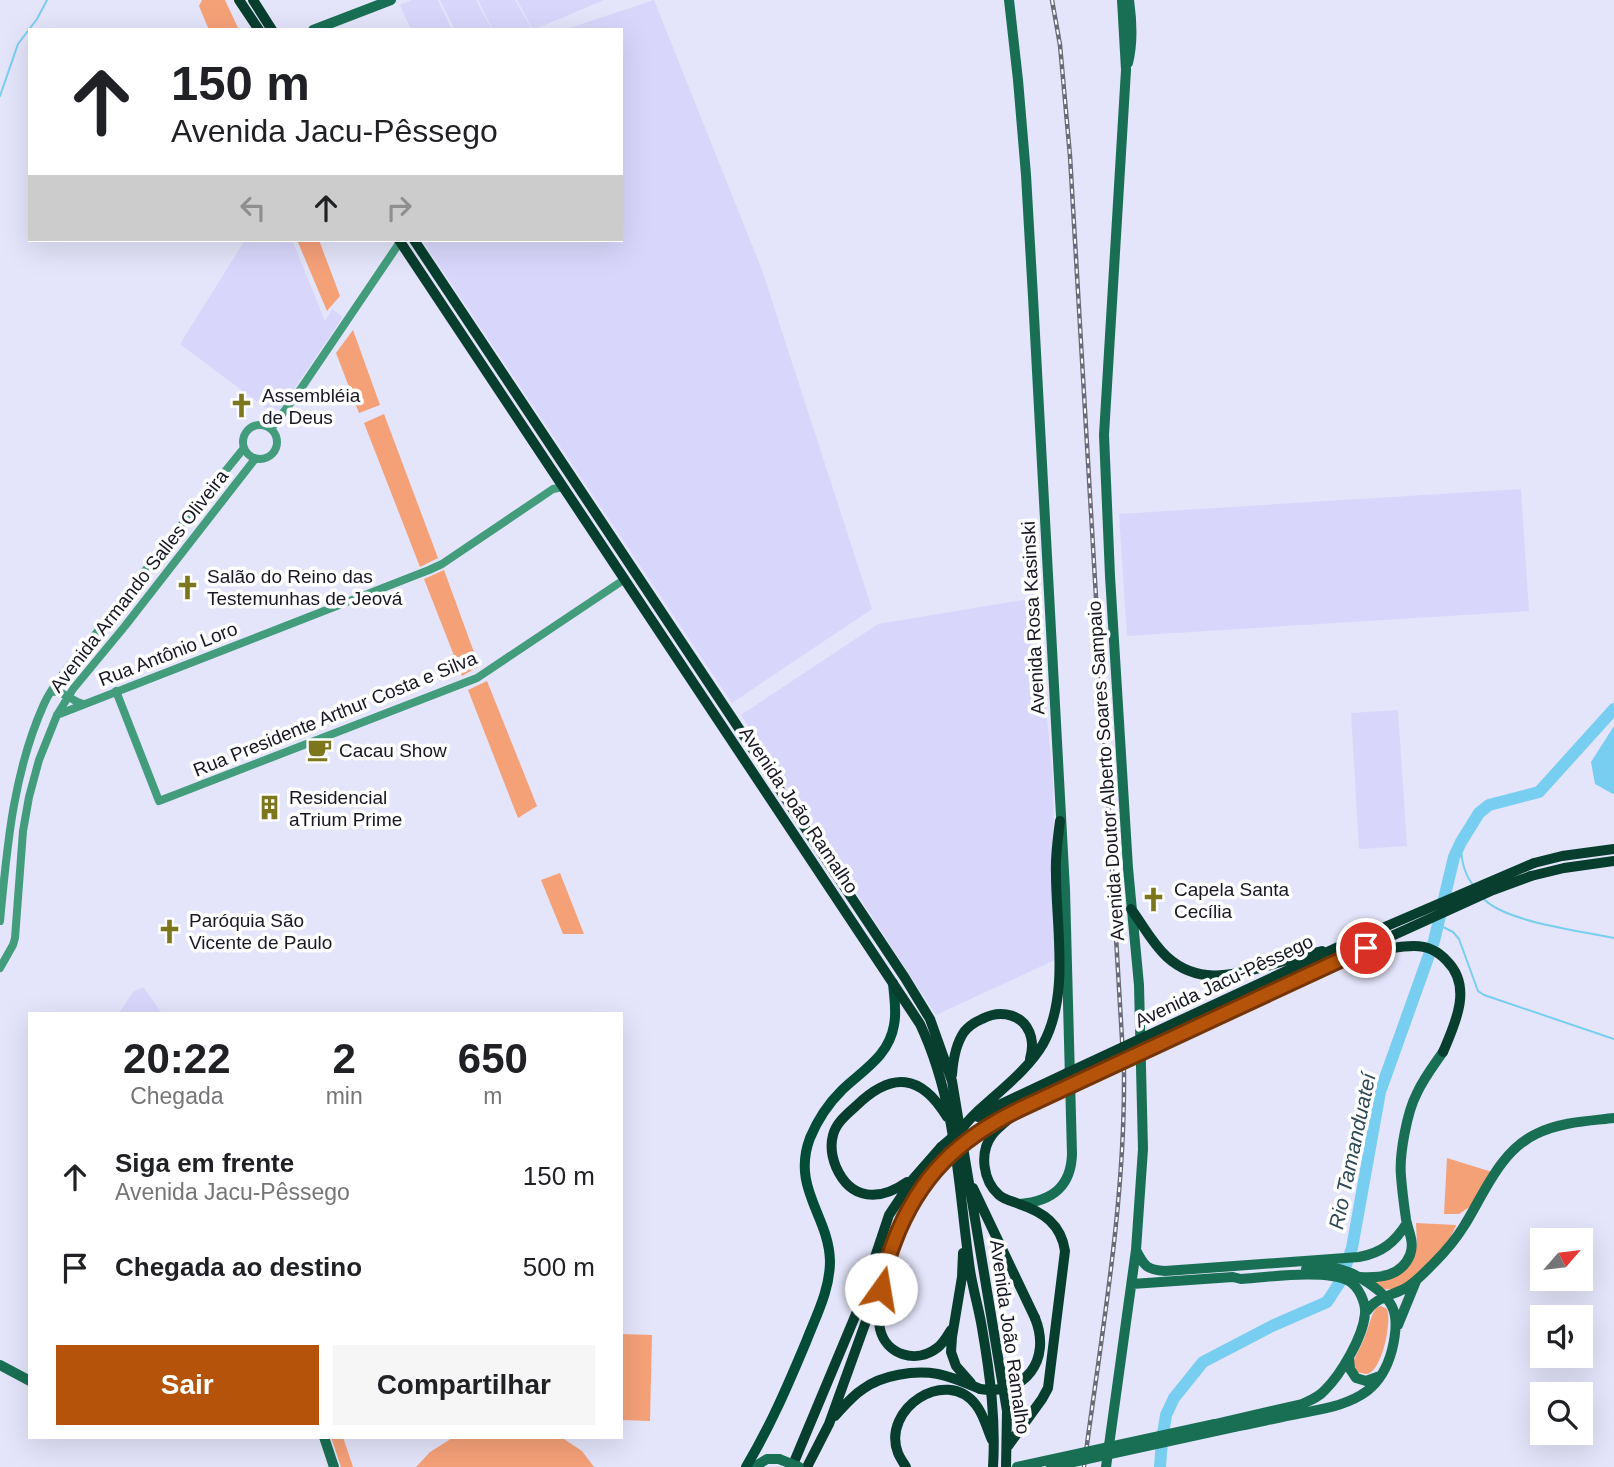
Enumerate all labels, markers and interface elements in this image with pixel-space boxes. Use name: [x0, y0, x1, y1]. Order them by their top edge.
icon: ahead: [56, 56, 147, 147]
text: 150 m: [171, 56, 310, 110]
text: Avenida Jacu-Pêssego: [171, 113, 498, 149]
icon: left: [234, 189, 272, 227]
icon: ahead: [307, 189, 345, 227]
icon: right: [380, 189, 418, 227]
place label: Assembléia de Deus: [262, 385, 361, 428]
church icon: Assembléia de Deus: [228, 392, 256, 420]
street label: Avenida Armando Salles Oliveira: [46, 465, 233, 696]
street label: Avenida Rosa Kasinski: [1017, 521, 1049, 715]
place label: Salão do Reino das Testemunhas de Jeová: [207, 566, 403, 609]
church icon: Salão do Reino das Testemunhas de Jeová: [173, 573, 201, 601]
street label: Avenida Doutor Alberto Soares Sampaio: [1084, 600, 1128, 942]
street label: Rua Antônio Loro: [96, 618, 240, 690]
street label: Rua Presidente Arthur Costa e Silva: [190, 647, 480, 781]
street label: Avenida João Ramalho: [735, 723, 863, 897]
cafe icon: Cacau Show: [305, 736, 333, 764]
place label: Cacau Show: [339, 740, 447, 761]
place label: Residencial aTrium Prime: [289, 787, 402, 830]
building icon: Residencial aTrium Prime: [255, 794, 283, 822]
place label: Capela Santa Cecília: [1174, 879, 1290, 922]
church icon: Capela Santa Cecília: [1140, 886, 1168, 914]
place label: Paróquia São Vicente de Paulo: [189, 910, 332, 953]
church icon: Paróquia São Vicente de Paulo: [155, 917, 183, 945]
pin: [1336, 918, 1396, 978]
icon: arrive: [1347, 929, 1385, 967]
street label: Avenida Jacu-Pêssego: [1132, 930, 1316, 1032]
text: 20:22: [123, 1035, 231, 1082]
text: 2: [332, 1035, 356, 1082]
text: 650: [458, 1035, 528, 1082]
water label: Rio Tamanduateí: [1324, 1069, 1380, 1231]
text: Chegada: [130, 1083, 224, 1109]
text: min: [326, 1083, 363, 1109]
text: m: [483, 1083, 502, 1109]
text: Siga em frente: [115, 1148, 294, 1178]
icon: ahead: [56, 1158, 94, 1196]
text: 150 m: [523, 1161, 595, 1191]
text: Avenida Jacu-Pêssego: [115, 1179, 350, 1205]
north arrow: [1530, 1228, 1592, 1292]
map controls: [1530, 1228, 1593, 1445]
street label: Avenida João Ramalho: [986, 1238, 1034, 1436]
icon: arrive: [56, 1249, 94, 1287]
text: Chegada ao destino: [115, 1252, 362, 1282]
text: 500 m: [523, 1252, 595, 1282]
position arrow: [844, 1252, 918, 1326]
button: sound: [1530, 1305, 1593, 1368]
button: Sair: [56, 1345, 319, 1425]
button: Compartilhar: [333, 1345, 595, 1425]
button: search: [1530, 1382, 1593, 1445]

